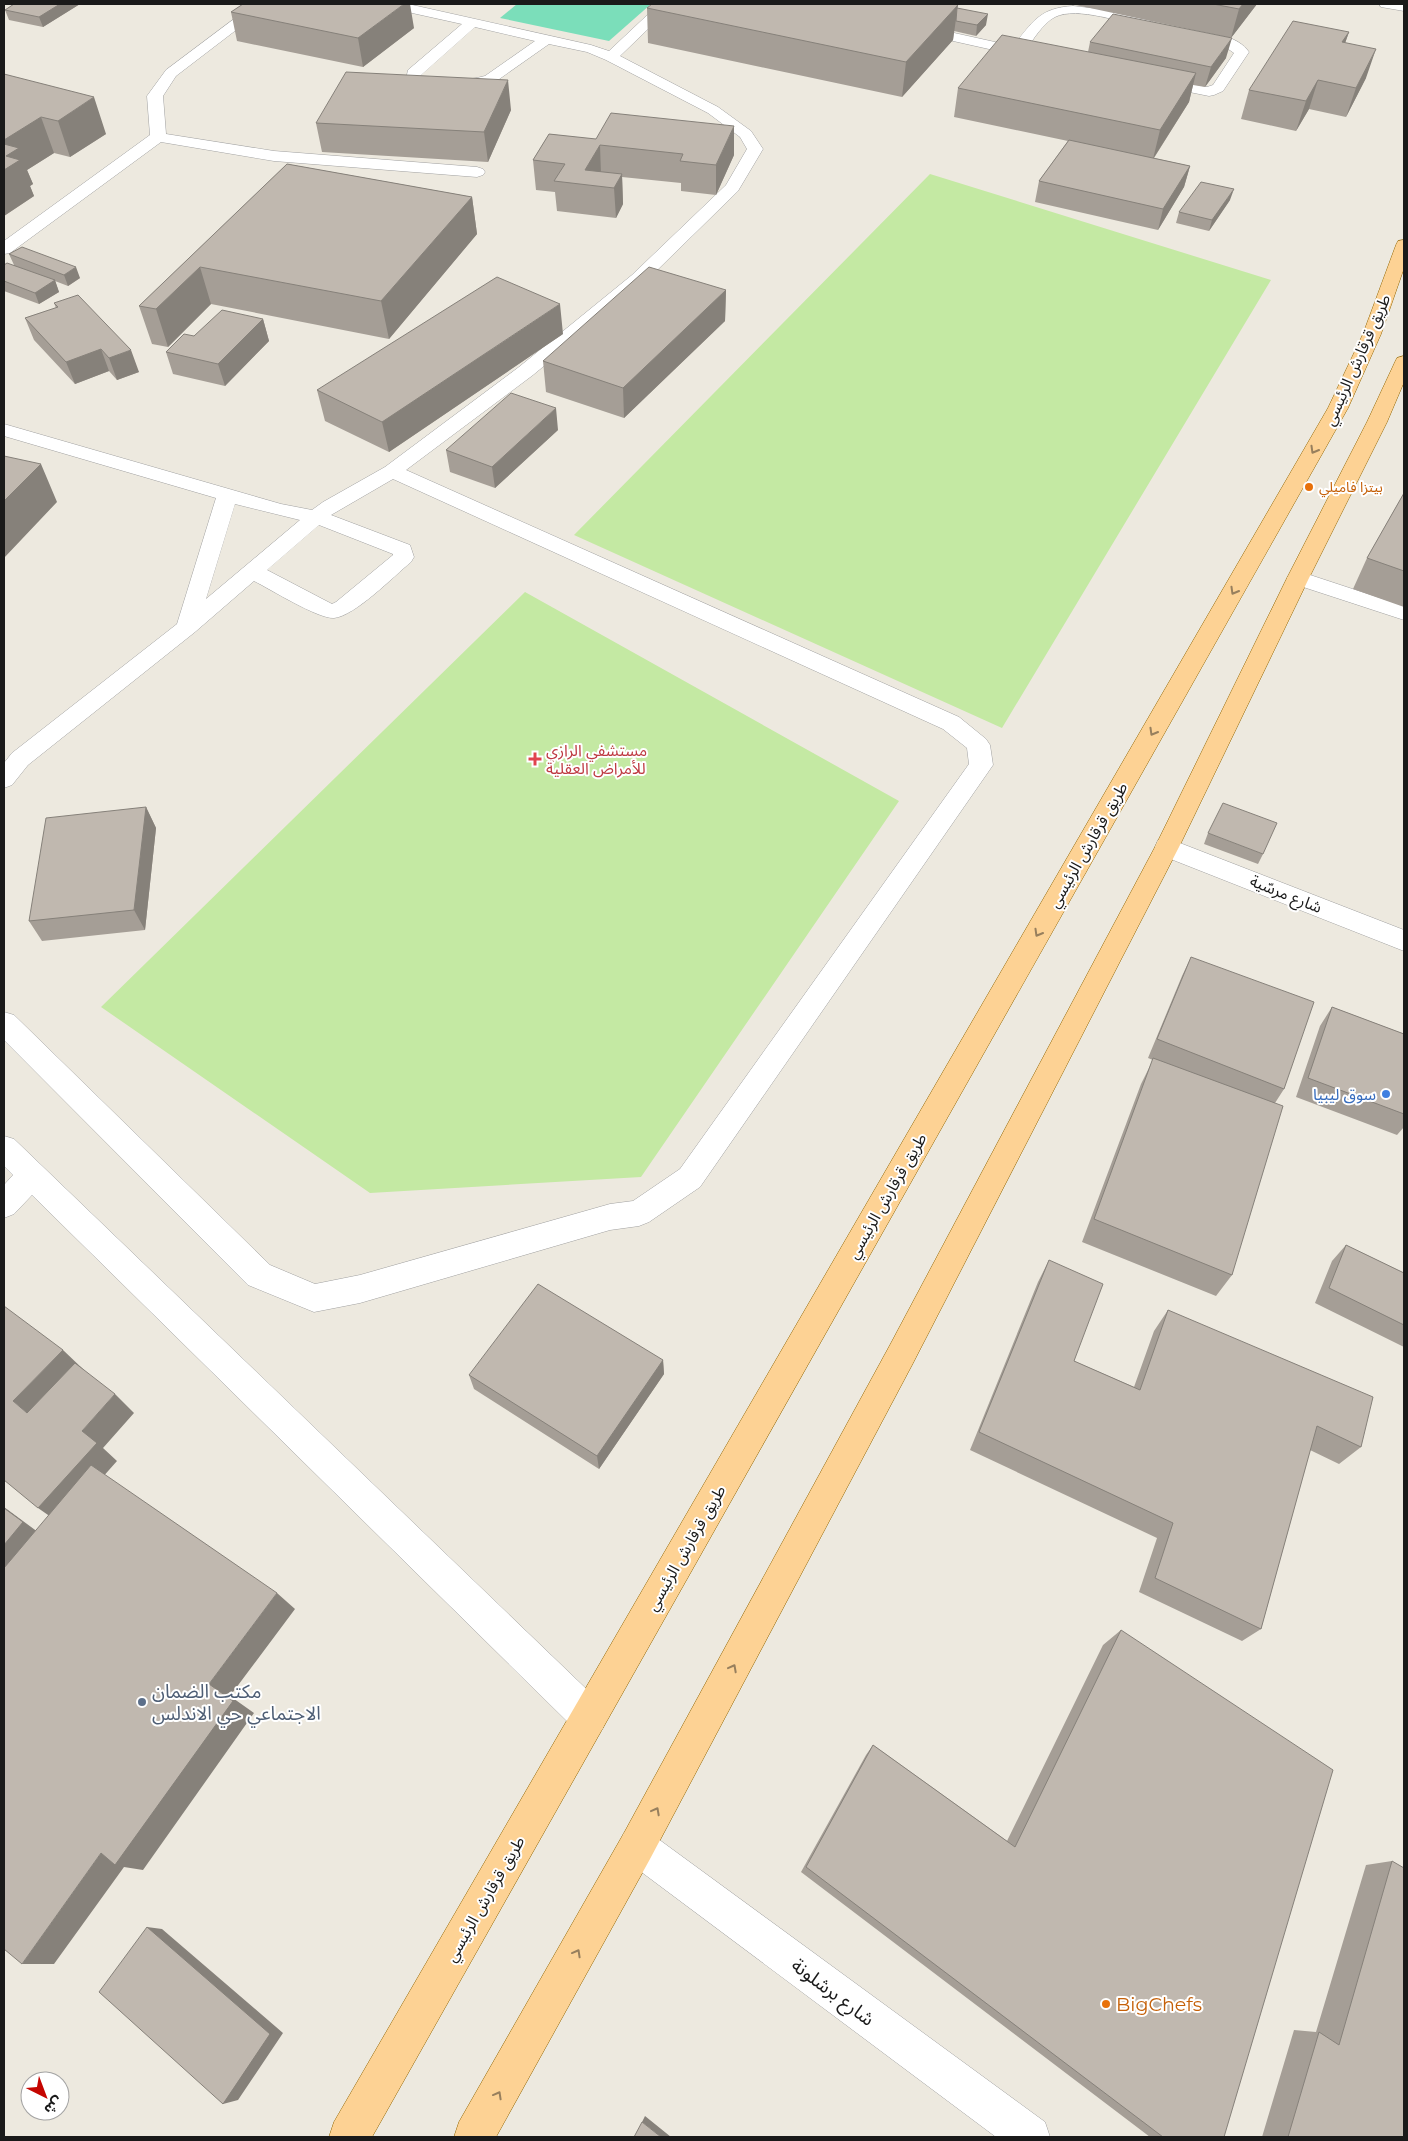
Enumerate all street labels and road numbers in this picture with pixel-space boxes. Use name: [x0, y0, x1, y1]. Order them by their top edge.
street label: طريق قرقارش الرئيسي: [1319, 291, 1397, 430]
street label: طريق قرقارش الرئيسي: [1044, 779, 1134, 913]
street label: شارع مرسّية: [1246, 871, 1325, 920]
street label: طريق قرقارش الرئيسي: [843, 1130, 933, 1264]
street label: طريق قرقارش الرئيسي: [642, 1482, 732, 1616]
street label: طريق قرقارش الرئيسي: [441, 1833, 531, 1967]
street label: شارع برشلونة: [786, 1953, 879, 2032]

